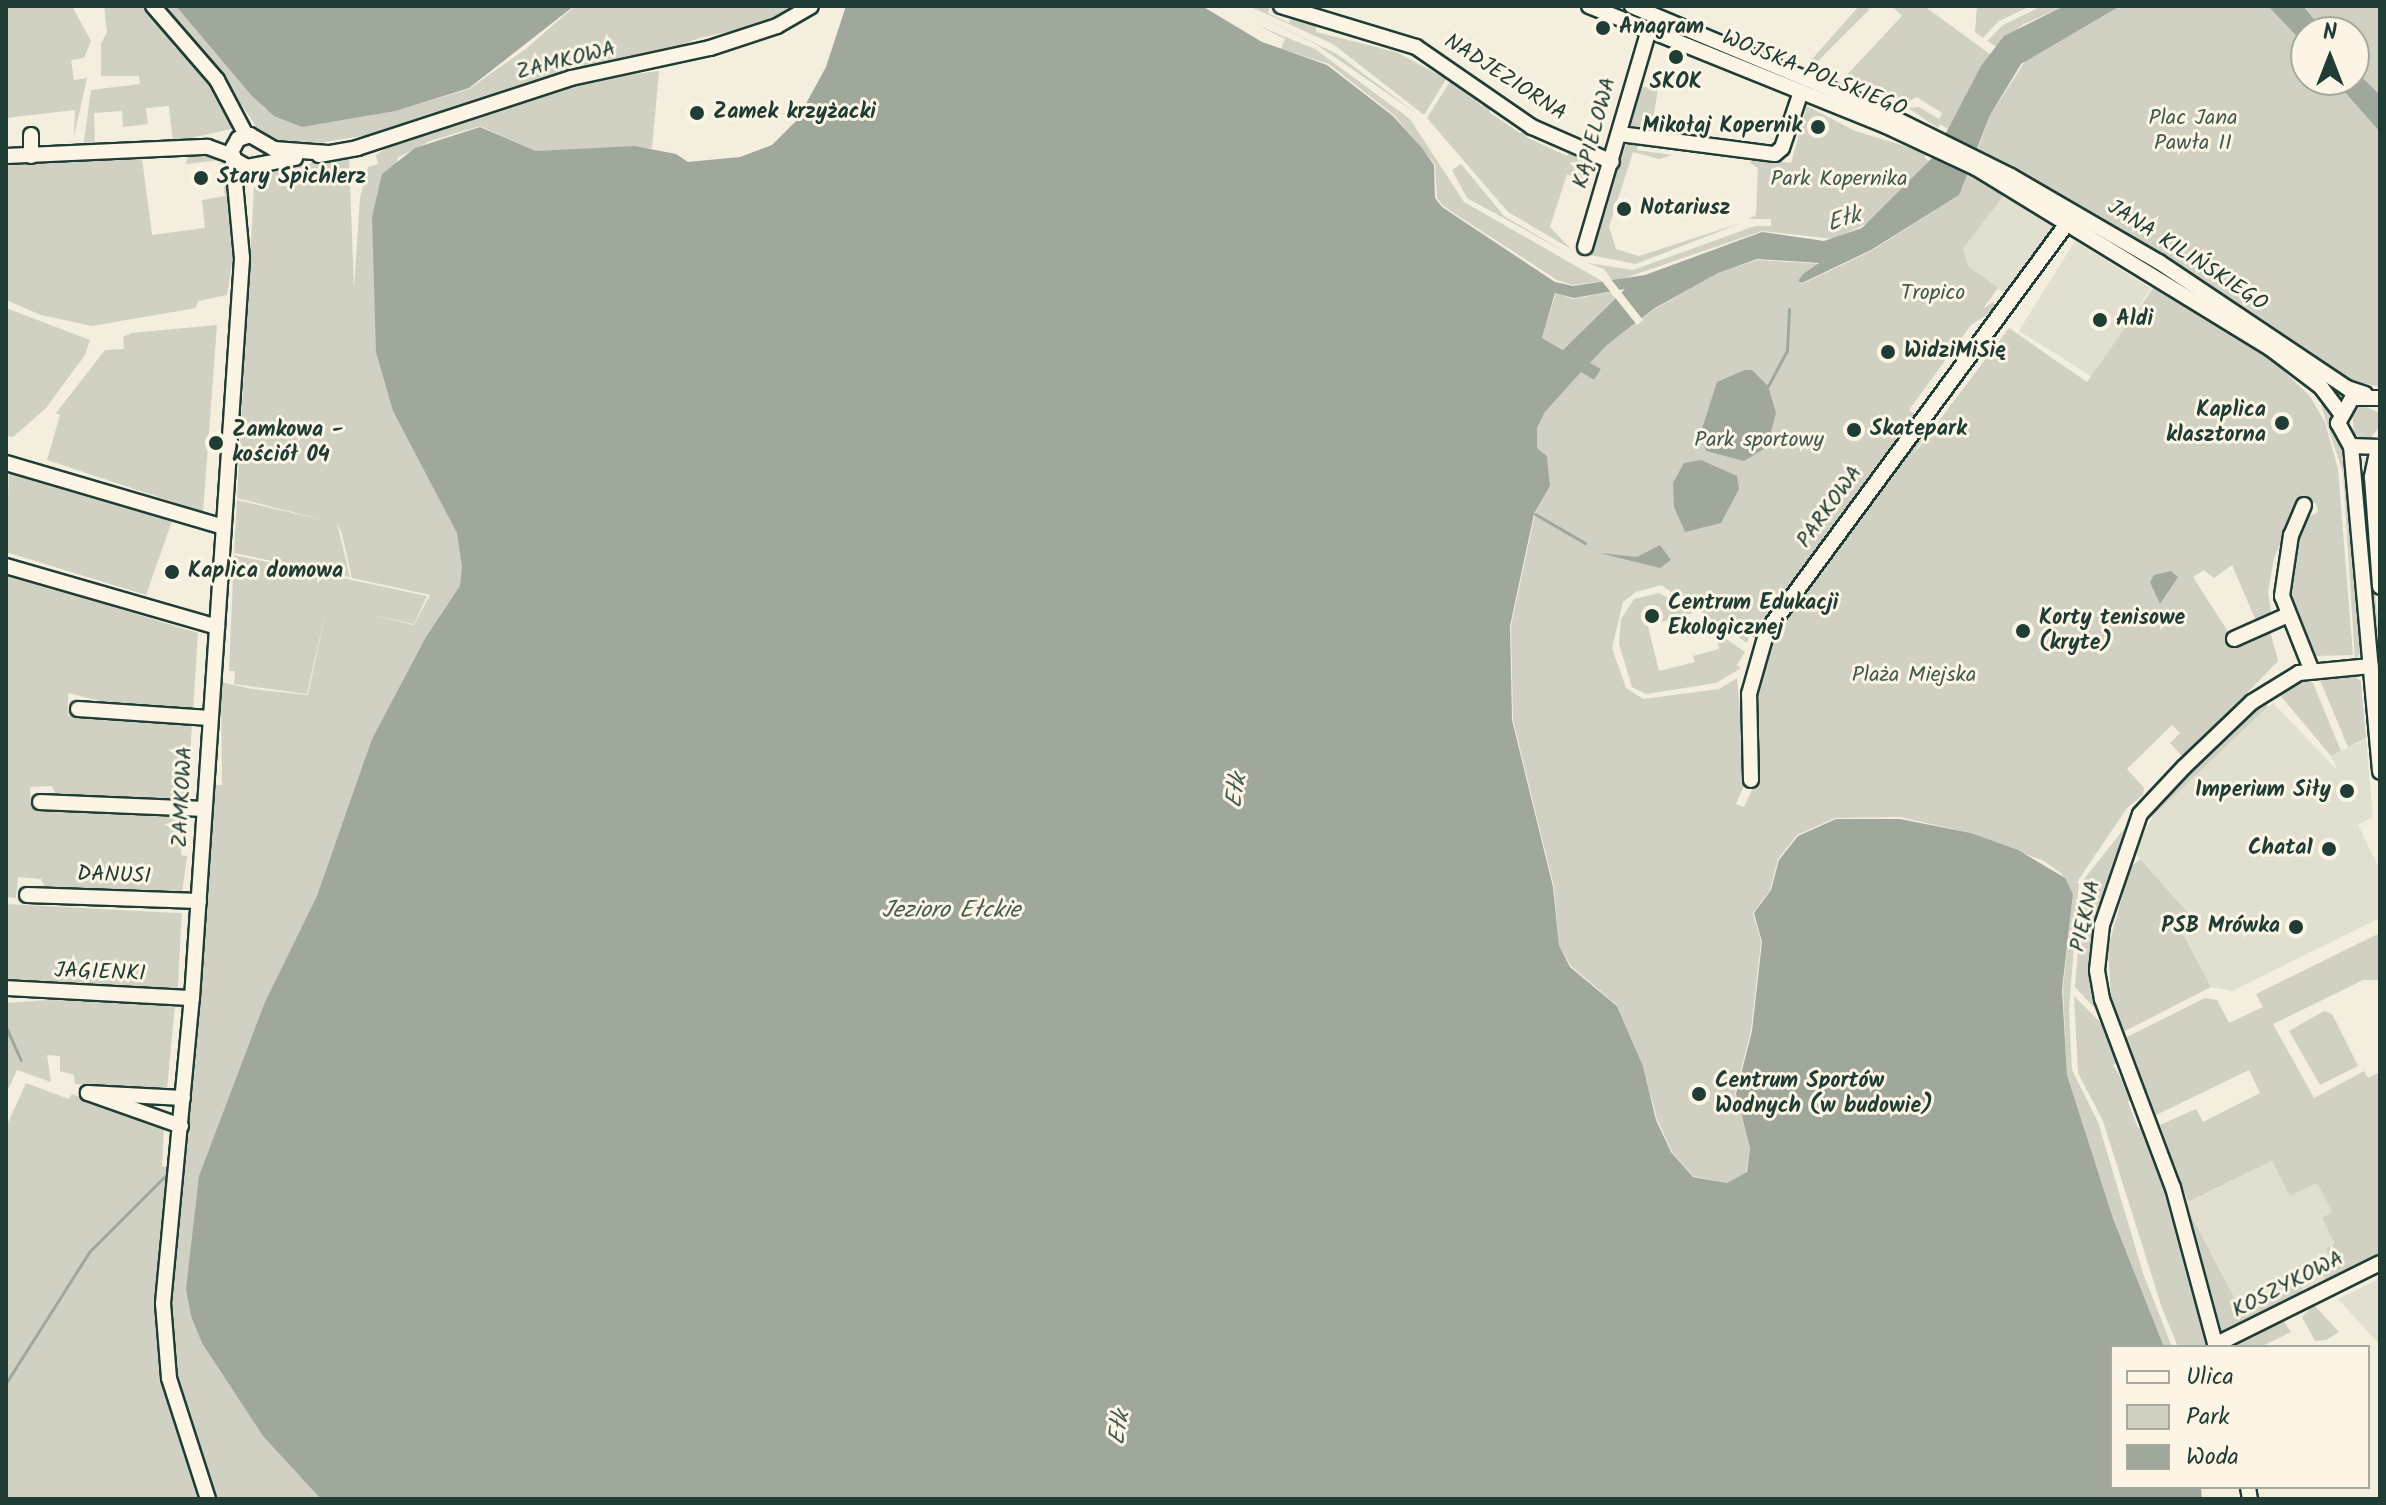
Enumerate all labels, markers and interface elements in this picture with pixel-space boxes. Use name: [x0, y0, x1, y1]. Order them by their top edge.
place label: Anagram: [1619, 15, 1704, 41]
north arrow: [2290, 16, 2370, 96]
text: N: [2323, 16, 2337, 51]
marker: Anagram: [1594, 19, 1612, 37]
street label: WOJSKA POLSKIEGO: [1718, 25, 1910, 123]
street label: NADJEZIORNA: [1439, 29, 1571, 127]
street label: ZAMKOWA: [514, 36, 618, 86]
marker: SKOK: [1667, 48, 1685, 66]
place label: SKOK: [1650, 70, 1702, 96]
street label: KĄPIELOWA: [1567, 74, 1623, 192]
place label: Zamek krzyżacki: [713, 100, 876, 126]
marker: Zamek krzyżacki: [688, 104, 706, 122]
park label: Plac Jana Pawła II: [2149, 105, 2237, 156]
place label: Mikołaj Kopernik: [1642, 114, 1802, 140]
marker: Mikołaj Kopernik: [1809, 118, 1827, 136]
place label: Stary Spichlerz: [217, 165, 366, 191]
park label: Park Kopernika: [1771, 167, 1907, 193]
marker: Stary Spichlerz: [192, 169, 210, 187]
street label: JANA KILIŃSKIEGO: [2102, 194, 2272, 318]
place label: Notariusz: [1640, 196, 1730, 222]
marker: Notariusz: [1615, 200, 1633, 218]
water label: Ełk: [1824, 201, 1864, 239]
park label: Tropico: [1901, 281, 1965, 307]
place label: Aldi: [2116, 307, 2153, 333]
marker: Aldi: [2091, 311, 2109, 329]
place label: WidziMiSię: [1904, 339, 2005, 365]
marker: WidziMiSię: [1879, 343, 1897, 361]
place label: Kaplica klasztorna: [2166, 397, 2266, 448]
marker: Kaplica klasztorna: [2273, 414, 2291, 432]
place label: Zamkowa - kościół 04: [232, 417, 343, 468]
place label: Skatepark: [1870, 417, 1967, 443]
marker: Skatepark: [1845, 421, 1863, 439]
park label: Park sportowy: [1694, 428, 1824, 454]
marker: Zamkowa - kościół 04: [207, 434, 225, 452]
street label: PARKOWA: [1791, 461, 1869, 553]
place label: Kaplica domowa: [188, 559, 343, 585]
marker: Kaplica domowa: [163, 563, 181, 581]
place label: Centrum Edukacji Ekologicznej: [1668, 590, 1838, 642]
place label: Korty tenisowe (kryte): [2039, 605, 2185, 656]
marker: Centrum Edukacji Ekologicznej: [1643, 607, 1661, 625]
marker: Korty tenisowe (kryte): [2014, 622, 2032, 640]
park label: Plaża Miejska: [1852, 663, 1976, 689]
street label: ZAMKOWA: [167, 746, 199, 848]
water label: Ełk: [1220, 772, 1254, 810]
place label: Imperium Siły: [2195, 778, 2331, 804]
marker: Imperium Siły: [2338, 782, 2356, 800]
place label: Chata1: [2248, 836, 2313, 862]
marker: Chata1: [2320, 840, 2338, 858]
street label: DANUSI: [77, 862, 151, 890]
street label: PIĘKNA: [2065, 878, 2107, 954]
water label: Jezioro Ełckie: [882, 897, 1020, 925]
place label: PSB Mrówka: [2161, 914, 2280, 940]
marker: PSB Mrówka: [2287, 918, 2305, 936]
street label: JAGIENKI: [54, 958, 146, 988]
place label: Centrum Sportów Wodnych (w budowie): [1715, 1068, 1933, 1120]
marker: Centrum Sportów Wodnych (w budowie): [1690, 1085, 1708, 1103]
street label: KOSZYKOWA: [2228, 1246, 2348, 1324]
legend: [2110, 1345, 2370, 1489]
text: Ulica: [2186, 1358, 2234, 1397]
text: Park: [2186, 1398, 2230, 1437]
water label: Ełk: [1103, 1409, 1137, 1447]
text: Woda: [2186, 1438, 2239, 1477]

